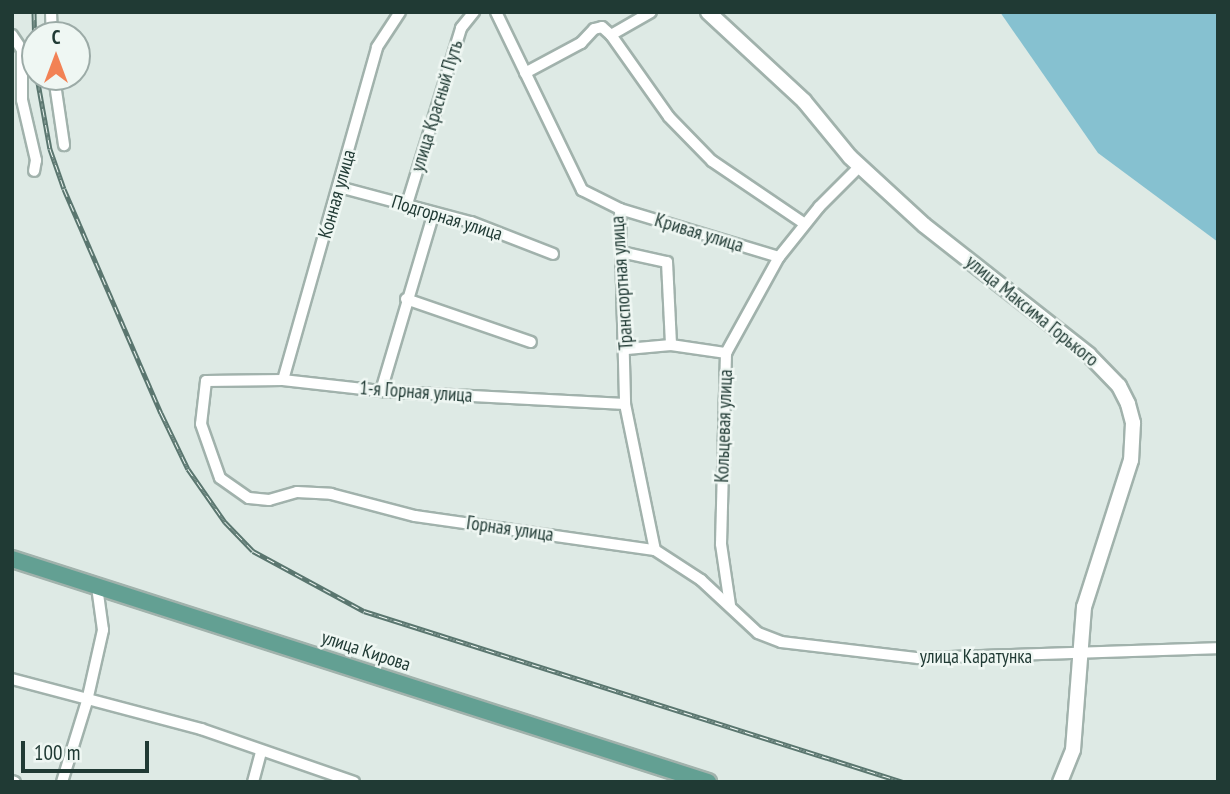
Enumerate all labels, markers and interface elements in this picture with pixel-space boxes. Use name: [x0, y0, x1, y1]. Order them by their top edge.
north arrow: [21, 21, 91, 91]
text: С: [52, 25, 60, 49]
street label: улица Красный Путь: [406, 37, 468, 175]
street label: Конная улица: [313, 147, 361, 241]
street label: Подгорная улица: [389, 190, 505, 246]
street label: Кривая улица: [652, 209, 746, 257]
street label: Транспортная улица: [606, 215, 638, 351]
street label: улица Максима Горького: [961, 250, 1103, 372]
street label: Кольцевая улица: [711, 369, 737, 483]
street label: 1-я Горная улица: [359, 377, 473, 407]
street label: Горная улица: [465, 512, 555, 546]
street label: улица Кирова: [319, 626, 413, 676]
street label: улица Каратунка: [920, 646, 1032, 668]
scale bar: [24, 728, 152, 772]
text: 100 m: [34, 739, 80, 766]

